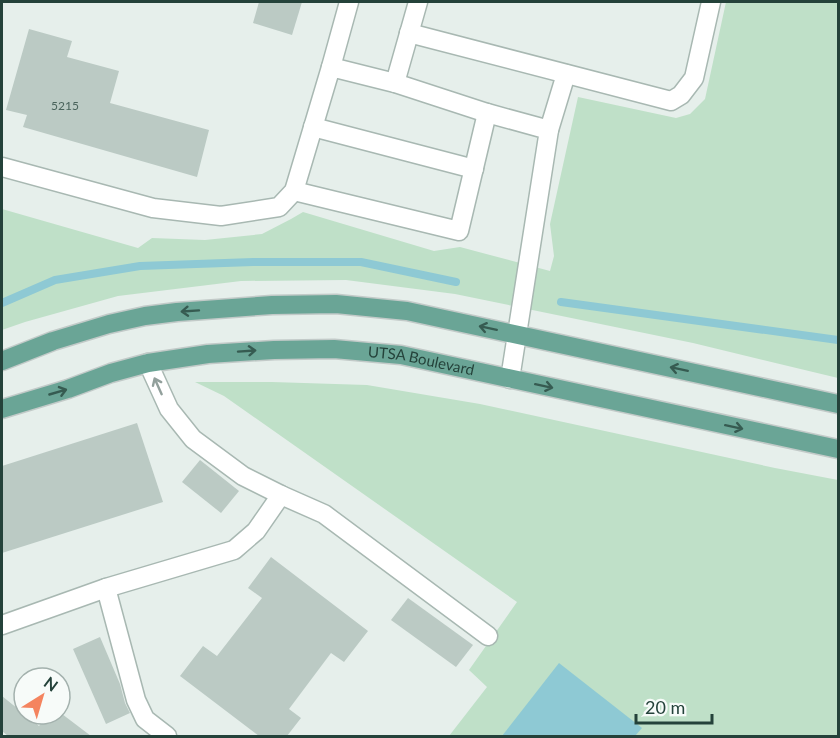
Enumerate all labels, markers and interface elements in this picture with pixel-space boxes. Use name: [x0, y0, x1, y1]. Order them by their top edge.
house number: 5215: [51, 98, 79, 113]
one-way arrow: [181, 305, 201, 316]
one-way arrow: [479, 322, 498, 333]
street label: UTSA Boulevard: [367, 342, 476, 379]
one-way arrow: [237, 346, 257, 357]
one-way arrow: [669, 363, 689, 374]
one-way arrow: [152, 378, 164, 396]
one-way arrow: [533, 381, 553, 392]
one-way arrow: [48, 386, 67, 397]
one-way arrow: [724, 422, 743, 433]
north arrow: [12, 666, 72, 726]
text: N: [41, 672, 62, 695]
scale bar: [636, 687, 712, 725]
text: 20 m: [645, 696, 685, 718]

